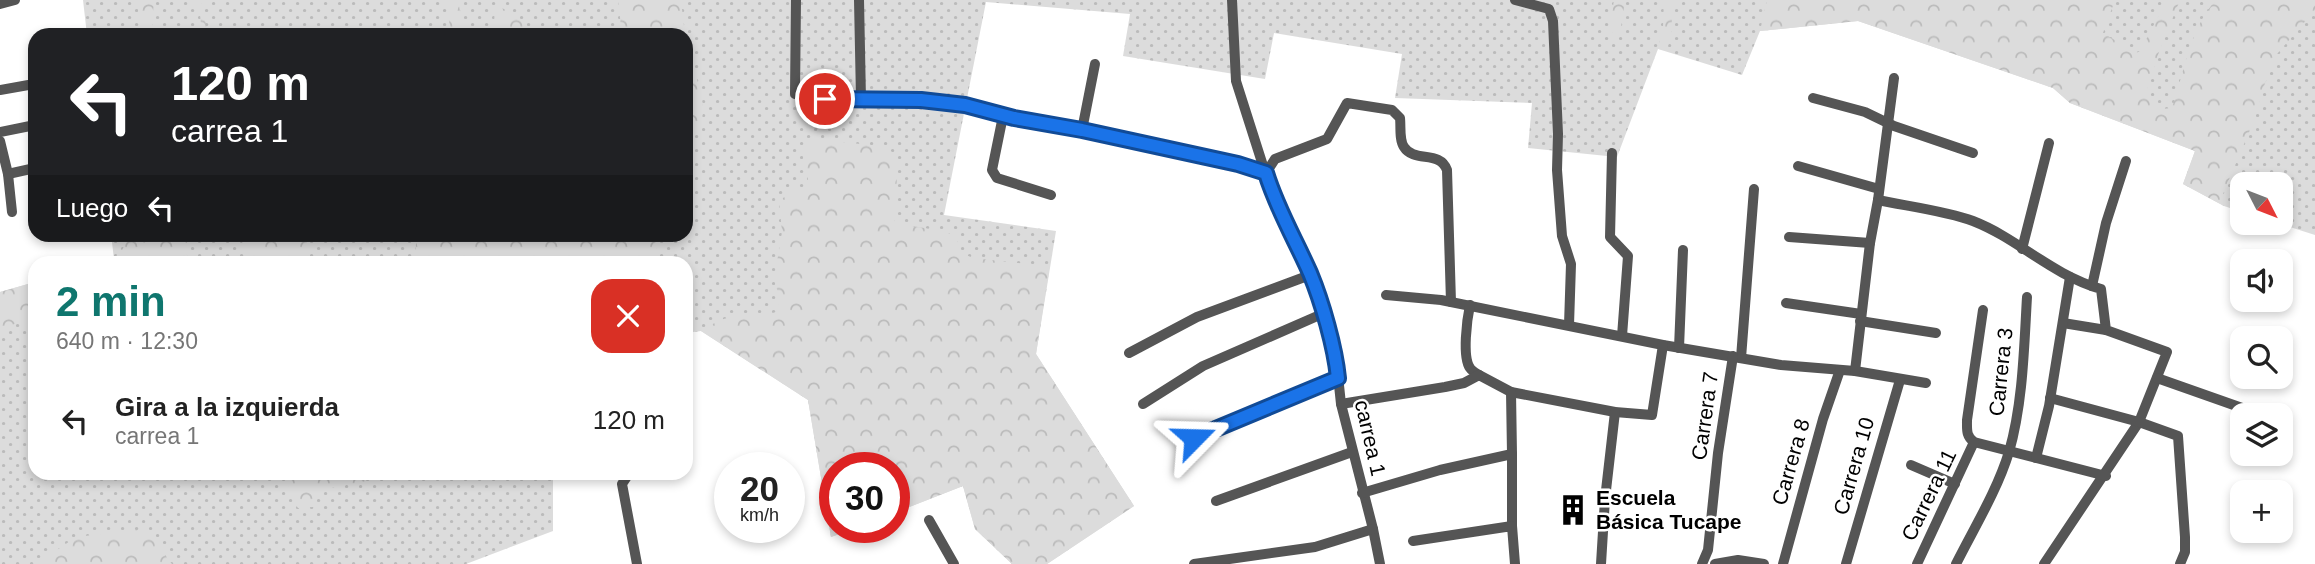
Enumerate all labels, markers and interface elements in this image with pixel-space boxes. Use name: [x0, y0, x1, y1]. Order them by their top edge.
icon: left: [56, 56, 147, 147]
text: 120 m: [171, 56, 310, 110]
pin: [795, 69, 855, 129]
icon: arrive: [806, 80, 844, 118]
text: carrea 1: [171, 113, 288, 149]
north arrow: [2230, 172, 2292, 234]
map controls: [2230, 172, 2293, 543]
icon: left: [142, 189, 180, 227]
text: Luego: [56, 193, 128, 223]
button: sound: [2230, 249, 2293, 312]
text: 2 min: [56, 278, 166, 325]
button: close: [591, 279, 665, 353]
button: search: [2230, 326, 2293, 389]
street label: Carrera 3: [1984, 327, 2017, 417]
text: 640 m · 12:30: [56, 328, 198, 354]
street label: Carrera 7: [1687, 370, 1722, 461]
text: Gira a la izquierda: [115, 392, 339, 422]
street label: carrea 1: [1351, 398, 1390, 478]
position arrow: [1157, 401, 1231, 475]
icon: left: [56, 402, 94, 440]
button: layers: [2230, 403, 2293, 466]
text: 120 m: [593, 405, 665, 435]
street label: Carrera 10: [1829, 414, 1878, 517]
street label: Carrera 8: [1767, 416, 1814, 508]
text: carrea 1: [115, 423, 199, 449]
street label: Carrera 11: [1897, 445, 1961, 544]
speed limit sign: 30: [819, 452, 910, 543]
text: 20: [740, 469, 779, 508]
button: +: [2230, 480, 2293, 543]
place label: Escuela Básica Tucape: [1596, 486, 1742, 533]
building icon: Escuela Básica Tucape: [1556, 493, 1590, 527]
text: km/h: [740, 505, 779, 525]

